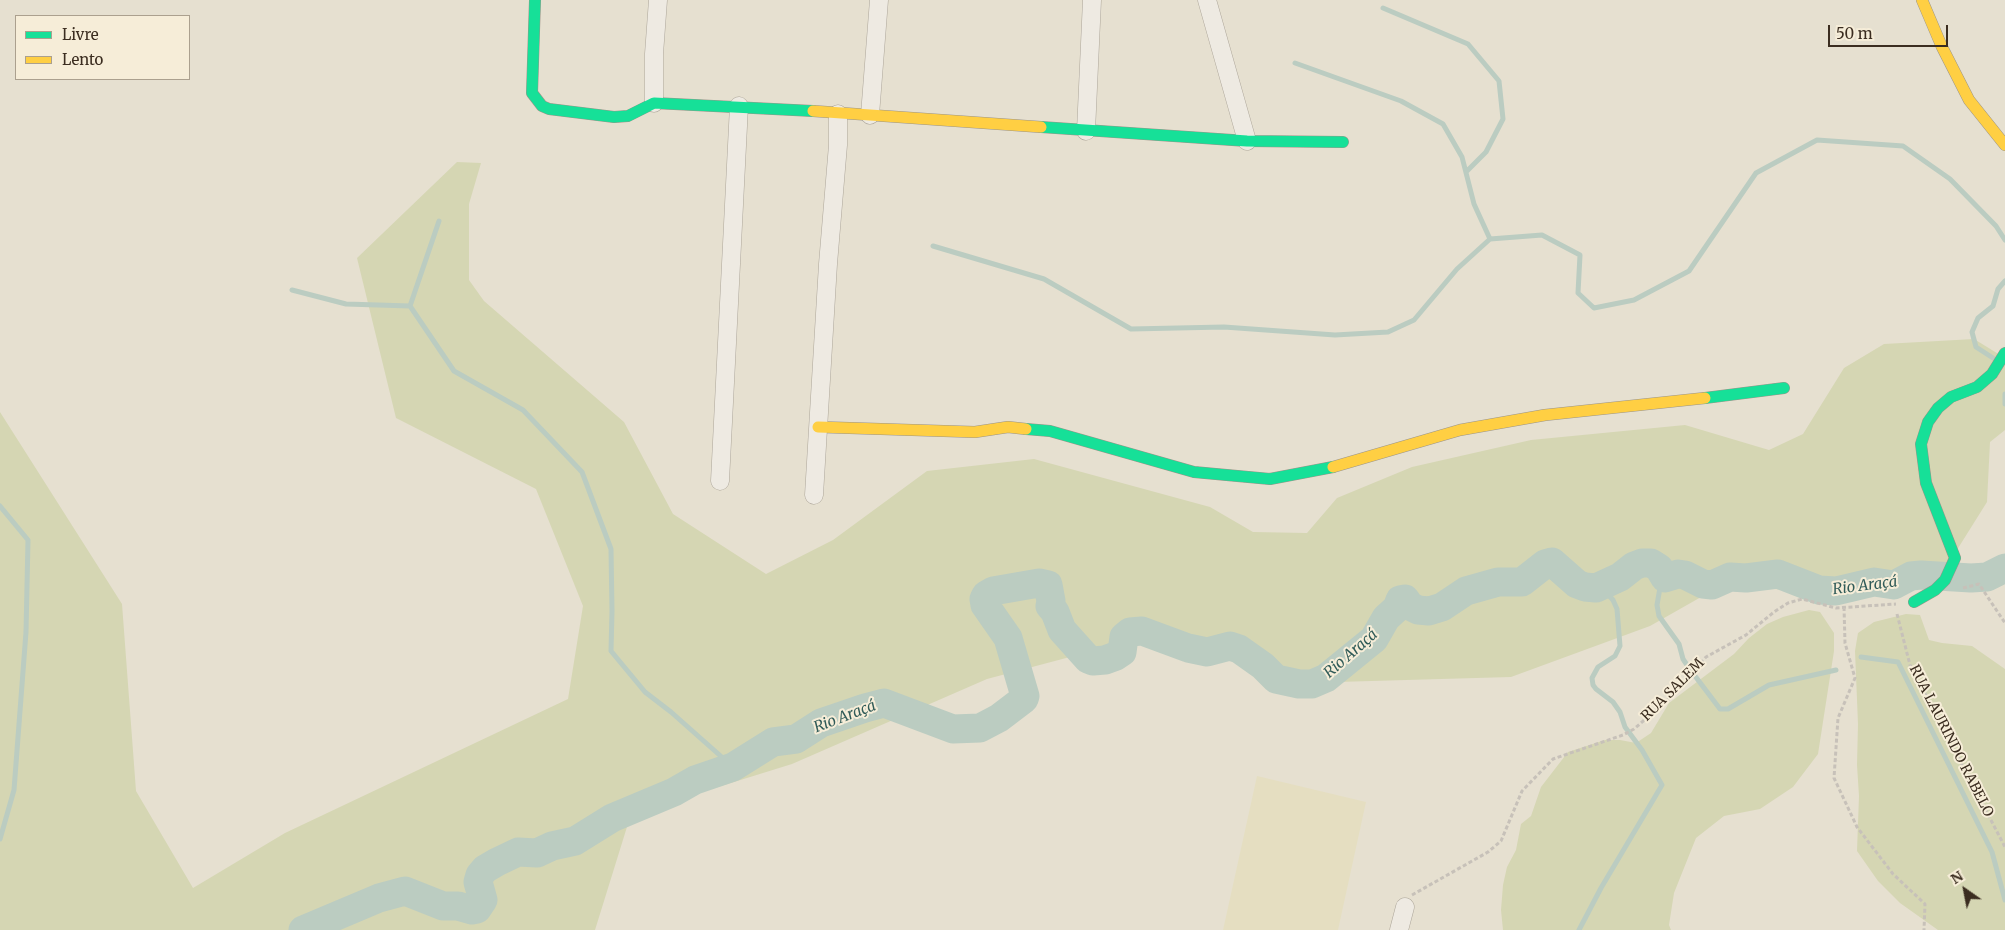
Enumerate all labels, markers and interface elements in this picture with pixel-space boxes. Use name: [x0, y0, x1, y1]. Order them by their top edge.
legend: [15, 15, 190, 80]
scale bar: [1830, 15, 1950, 47]
text: 50 m: [1836, 24, 1873, 43]
text: Livre: [62, 25, 99, 44]
text: Lento: [62, 50, 103, 69]
water label: Rio Araçá: [1832, 573, 1898, 599]
water label: Rio Araçá: [1321, 626, 1381, 682]
street label: RUA SALEM: [1638, 655, 1708, 725]
street label: RUA LAURINDO RABELO: [1905, 662, 1997, 820]
water label: Rio Araçá: [811, 697, 879, 737]
north arrow: [1940, 865, 1990, 915]
text: N: [1947, 867, 1966, 888]

